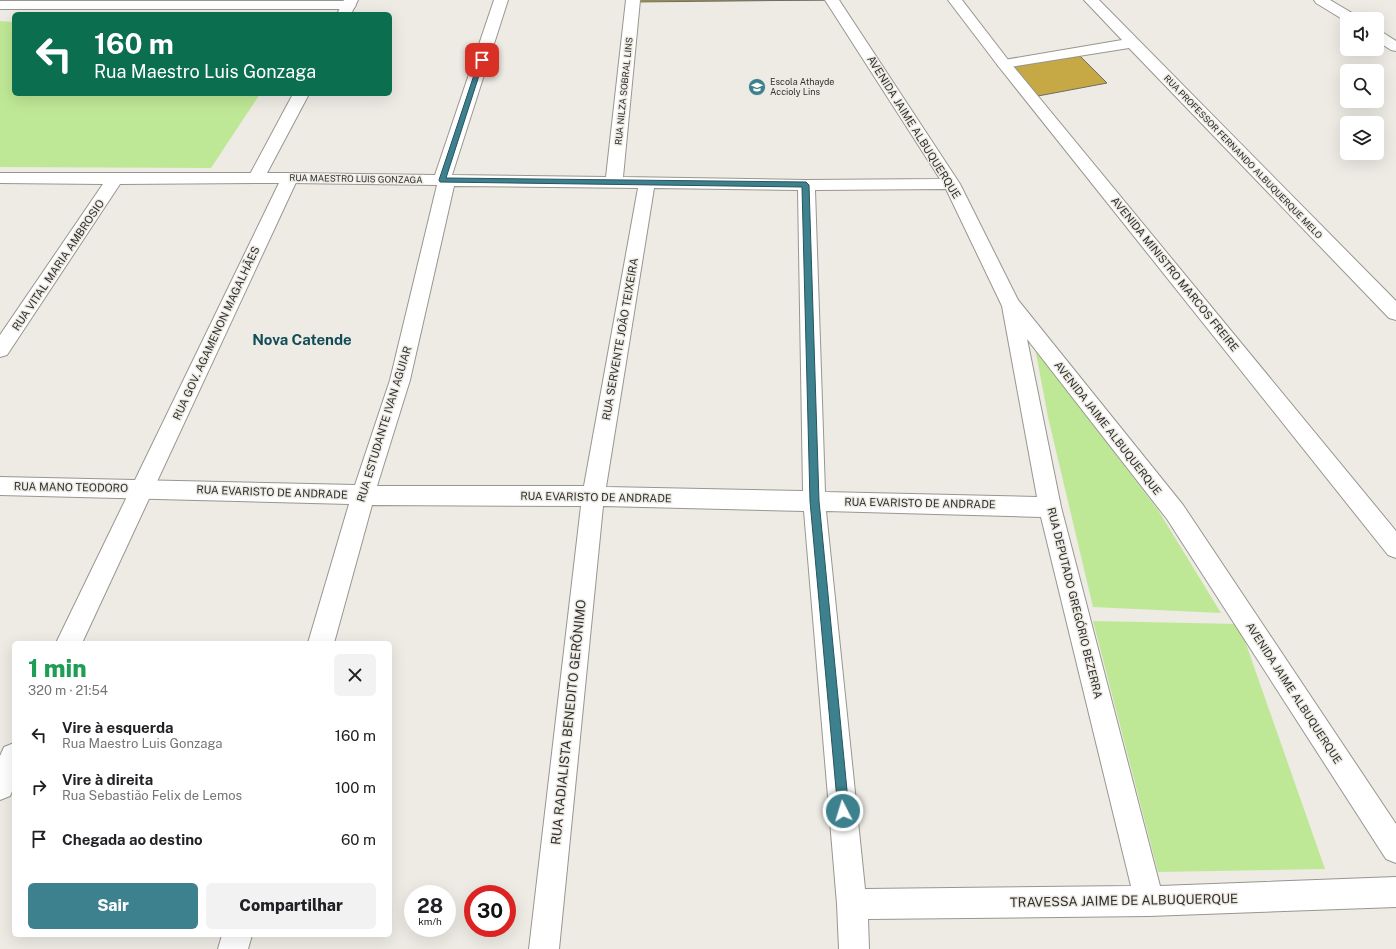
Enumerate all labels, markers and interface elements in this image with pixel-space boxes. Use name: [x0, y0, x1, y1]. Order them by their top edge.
map controls: [1340, 12, 1384, 160]
button: sound: [1340, 12, 1384, 56]
text: 160 m: [94, 27, 174, 60]
icon: left: [28, 28, 80, 80]
street label: RUA NILZA SOBRAL LINS: [612, 36, 635, 145]
pin: [465, 43, 499, 77]
icon: arrive: [471, 49, 493, 71]
street label: AVENIDA JAIME ALBUQUERQUE: [865, 53, 963, 201]
text: Rua Maestro Luis Gonzaga: [94, 61, 316, 82]
button: search: [1340, 64, 1384, 108]
street label: RUA PROFESSOR FERNANDO ALBUQUERQUE MELO: [1162, 73, 1325, 241]
place label: Escola Athayde Accioly Lins: [770, 76, 834, 97]
school or university icon: Escola Athayde Accioly Lins: [747, 77, 767, 97]
button: layers: [1340, 116, 1384, 160]
street label: RUA MAESTRO LUIS GONZAGA: [289, 172, 423, 185]
street label: AVENIDA MINISTRO MARCOS FREIRE: [1109, 194, 1241, 354]
street label: RUA VITAL MARIA AMBROSIO: [10, 197, 106, 333]
street label: RUA GOV. AGAMENON MAGALHÃES: [170, 244, 262, 422]
street label: RUA SERVENTE JOÃO TEIXEIRA: [600, 257, 640, 421]
district label: Nova Catende: [252, 331, 352, 348]
street label: RUA ESTUDANTE IVAN AGUIAR: [355, 345, 413, 503]
street label: AVENIDA JAIME ALBUQUERQUE: [1052, 359, 1164, 497]
street label: RUA MANO TEODORO: [14, 480, 128, 494]
street label: RUA EVARISTO DE ANDRADE: [196, 483, 348, 501]
street label: RUA EVARISTO DE ANDRADE: [520, 490, 672, 504]
street label: RUA EVARISTO DE ANDRADE: [844, 496, 996, 510]
street label: RUA DEPUTADO GREGÓRIO BEZERRA: [1045, 506, 1106, 700]
street label: RUA RADIALISTA BENEDITO GERÔNIMO: [548, 599, 589, 845]
street label: AVENIDA JAIME ALBUQUERQUE: [1244, 620, 1344, 766]
text: 1 min: [28, 654, 87, 682]
button: close: [334, 654, 376, 696]
text: 320 m · 21:54: [28, 683, 108, 698]
text: Vire à esquerda: [62, 719, 174, 736]
icon: left: [28, 724, 50, 746]
text: 160 m: [335, 727, 376, 744]
text: Rua Maestro Luis Gonzaga: [62, 736, 222, 751]
text: Vire à direita: [62, 771, 153, 788]
icon: right: [28, 776, 50, 798]
text: 100 m: [335, 779, 376, 796]
text: Rua Sebastião Felix de Lemos: [62, 788, 242, 803]
position arrow: [822, 790, 864, 832]
icon: arrive: [28, 828, 50, 850]
text: Chegada ao destino: [62, 831, 203, 848]
text: 60 m: [341, 831, 376, 848]
button: Sair: [28, 883, 198, 929]
button: Compartilhar: [206, 883, 376, 929]
speed limit sign: 30: [464, 885, 516, 937]
street label: TRAVESSA JAIME DE ALBUQUERQUE: [1010, 891, 1238, 910]
text: 28: [417, 894, 443, 918]
text: km/h: [418, 915, 442, 927]

